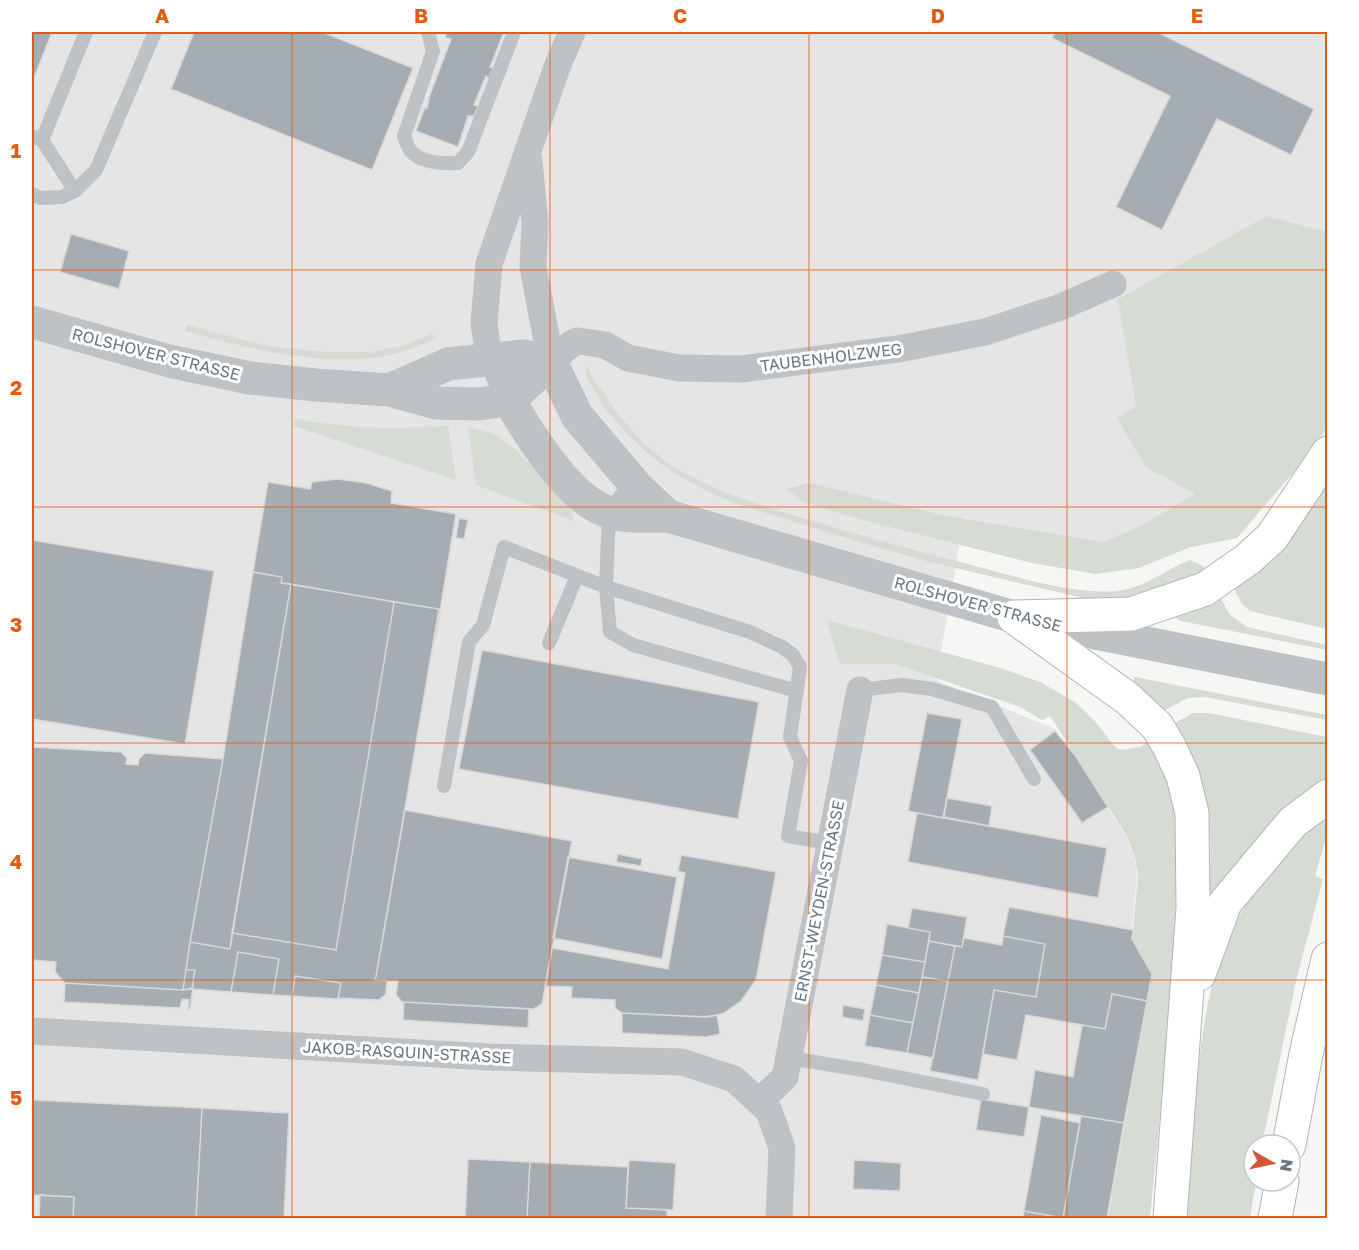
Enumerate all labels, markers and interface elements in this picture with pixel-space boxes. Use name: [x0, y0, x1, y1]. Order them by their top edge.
text: A: [155, 3, 169, 27]
text: B: [414, 3, 428, 27]
text: C: [673, 3, 687, 27]
text: D: [931, 3, 945, 27]
text: E: [1191, 3, 1203, 27]
text: 1: [11, 138, 21, 162]
street label: ROLSHOVER STRASSE: [70, 323, 242, 385]
street label: TAUBENHOLZWEG: [759, 338, 903, 376]
text: 2: [10, 375, 22, 399]
street label: ROLSHOVER STRASSE: [892, 572, 1064, 636]
text: 3: [10, 612, 22, 636]
street label: ERNST-WEYDEN-STRASSE: [790, 799, 848, 1003]
text: 4: [10, 849, 22, 873]
street label: JAKOB-RASQUIN-STRASSE: [302, 1037, 512, 1067]
text: 5: [10, 1085, 22, 1109]
north arrow: [1242, 1133, 1302, 1193]
text: N: [1276, 1158, 1298, 1173]

